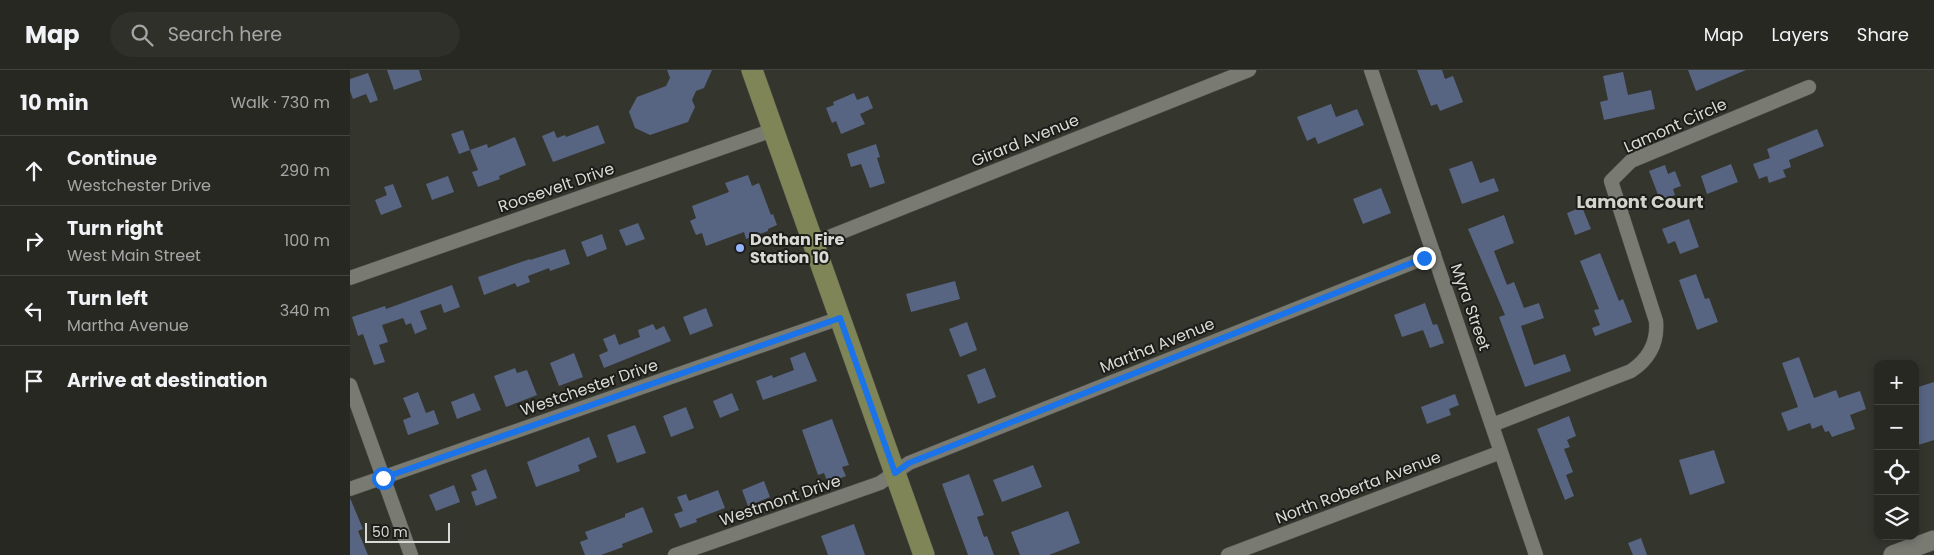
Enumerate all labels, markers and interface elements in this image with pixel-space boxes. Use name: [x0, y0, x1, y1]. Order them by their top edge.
search box: [110, 12, 460, 57]
text: Map: [25, 18, 80, 51]
icon: search: [128, 21, 156, 49]
text: Search here: [168, 21, 282, 48]
text: Map: [1704, 22, 1744, 47]
text: Layers: [1772, 22, 1829, 47]
text: Share: [1857, 22, 1909, 47]
text: 10 min: [20, 88, 89, 117]
text: Walk · 730 m: [230, 91, 330, 114]
street label: Lamont Circle: [1620, 92, 1730, 158]
street label: Girard Avenue: [968, 108, 1083, 173]
text: Continue: [67, 145, 157, 172]
icon: ahead: [20, 157, 48, 185]
street label: Roosevelt Drive: [495, 157, 617, 218]
text: 290 m: [280, 159, 330, 182]
text: Westchester Drive: [67, 174, 211, 197]
district label: Lamont Court: [1577, 189, 1703, 214]
text: Turn right: [67, 215, 163, 242]
icon: right: [20, 227, 48, 255]
place label: Dothan Fire Station 10: [750, 228, 844, 269]
text: 100 m: [284, 229, 330, 252]
marker: Dothan Fire Station 10: [734, 242, 746, 254]
text: West Main Street: [67, 244, 201, 267]
route end: [1413, 247, 1436, 270]
street label: Myra Street: [1445, 261, 1496, 354]
text: Turn left: [67, 285, 148, 312]
icon: left: [20, 297, 48, 325]
text: 340 m: [280, 299, 330, 322]
street label: Martha Avenue: [1096, 312, 1218, 379]
text: Martha Avenue: [67, 314, 189, 337]
street label: Westchester Drive: [517, 353, 661, 422]
map controls: [1874, 360, 1919, 540]
button: +: [1874, 360, 1919, 405]
icon: arrive: [20, 367, 48, 395]
text: Arrive at destination: [67, 367, 268, 394]
button: −: [1874, 405, 1919, 450]
street label: North Roberta Avenue: [1272, 445, 1444, 530]
button: locate: [1874, 450, 1919, 495]
route start: [372, 467, 395, 490]
street label: Westmont Drive: [716, 469, 844, 532]
button: layers: [1874, 495, 1919, 540]
scale bar: [365, 520, 450, 543]
text: 50 m: [372, 522, 408, 542]

